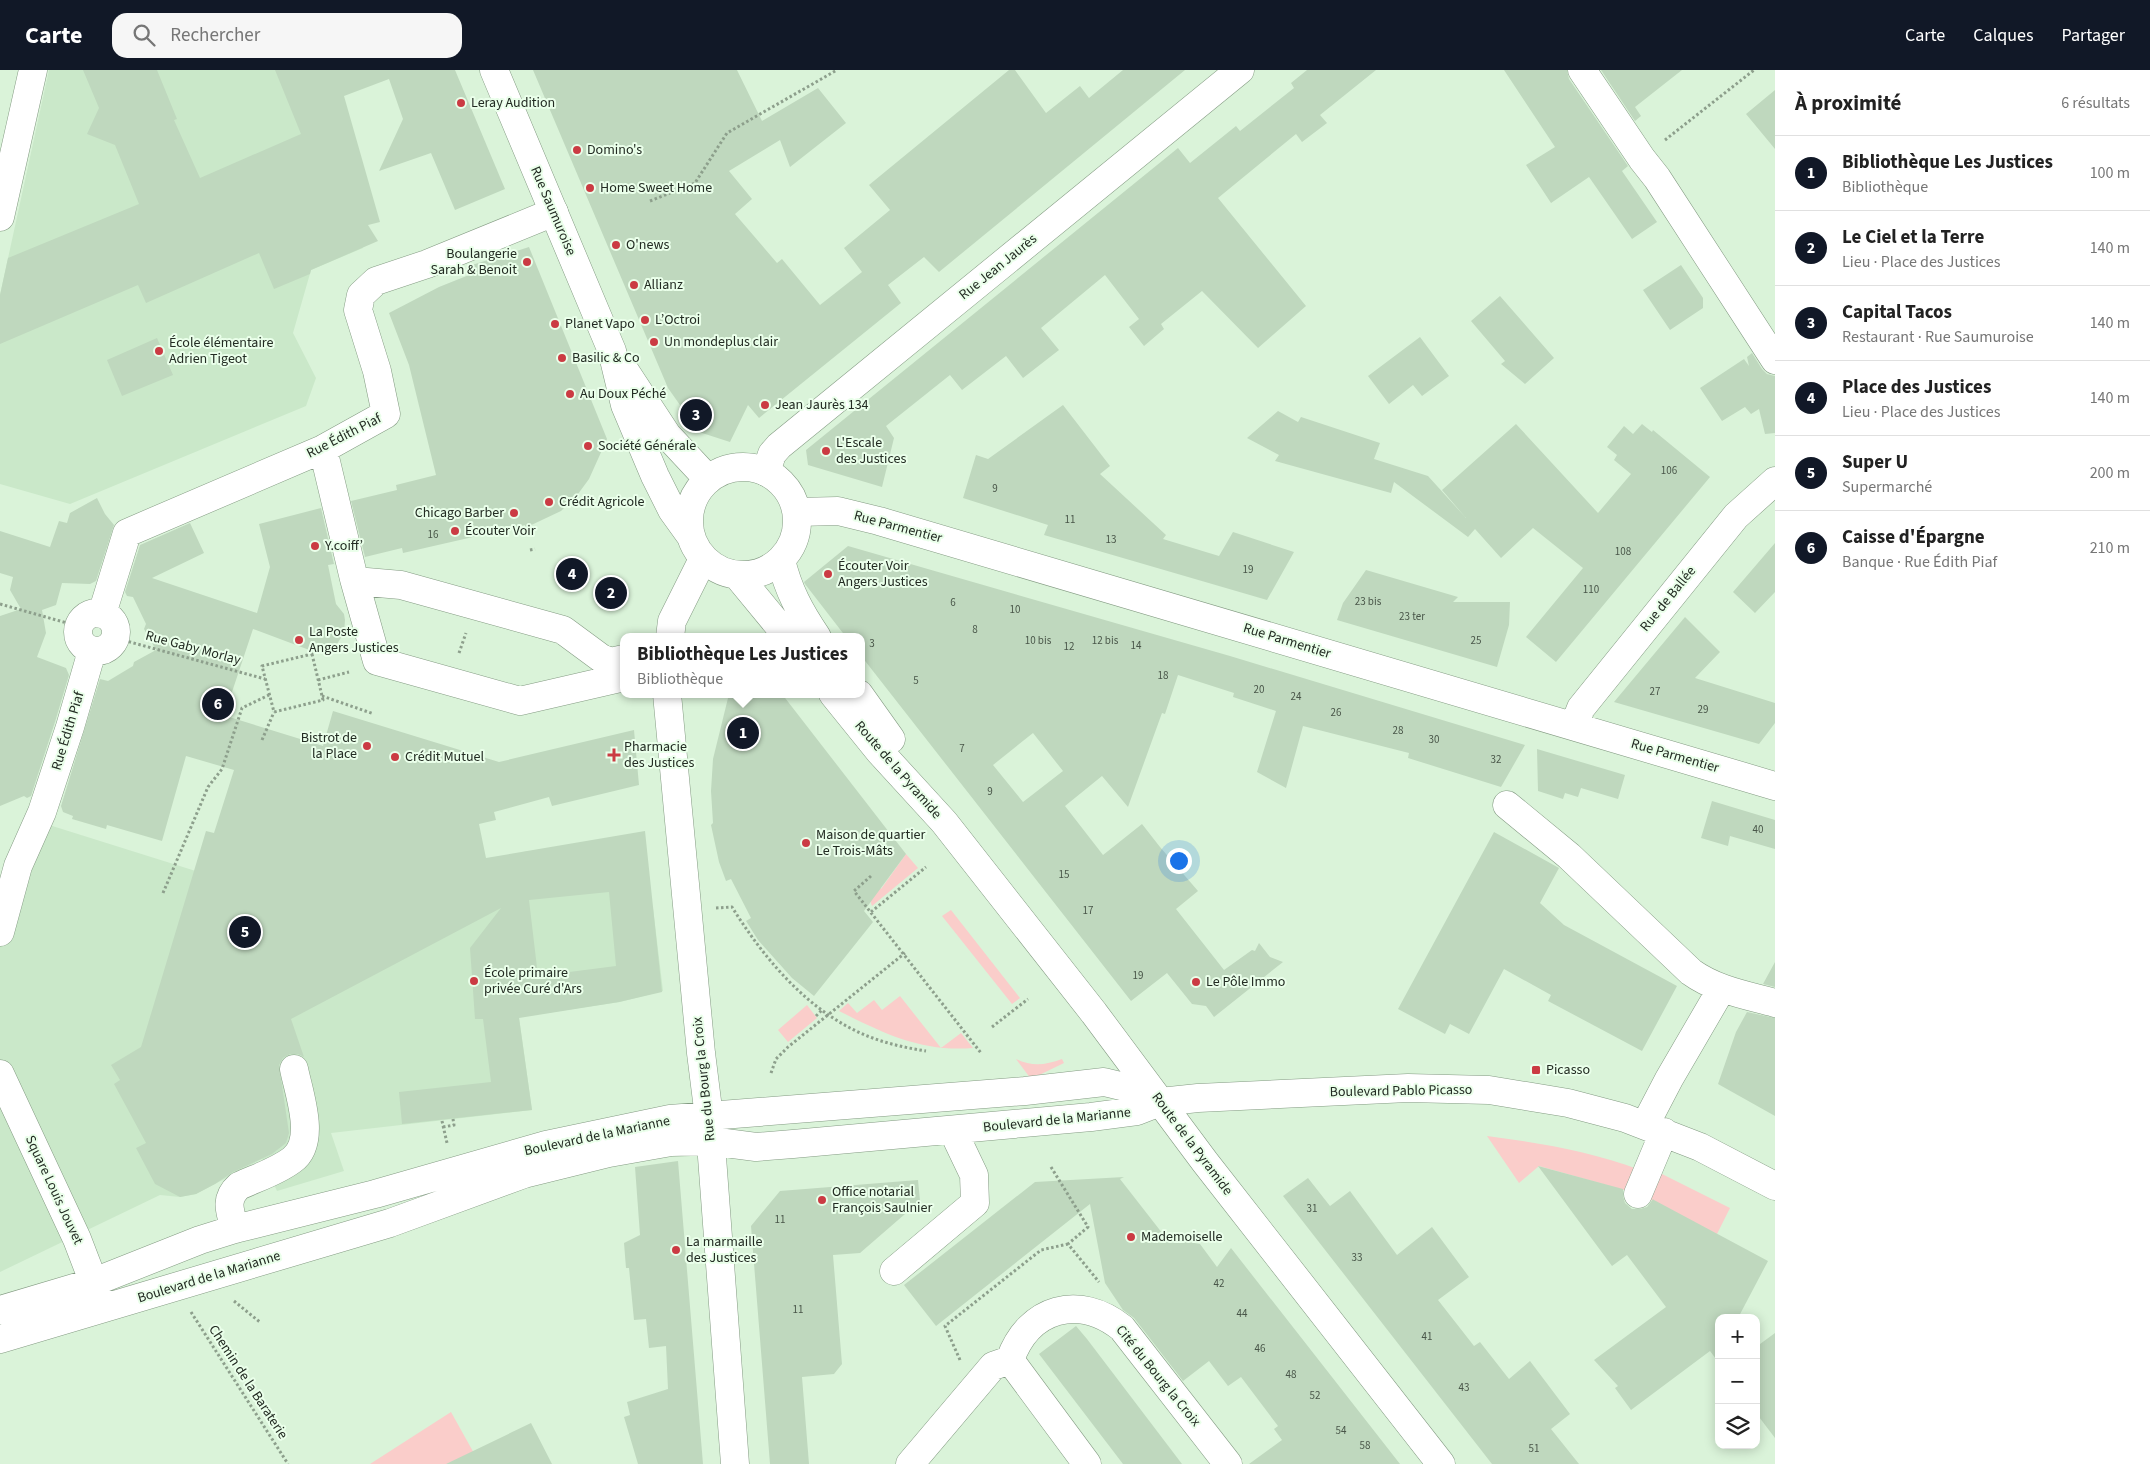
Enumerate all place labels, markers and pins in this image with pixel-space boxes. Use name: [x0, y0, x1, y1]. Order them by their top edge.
place label: Leray Audition: [471, 93, 555, 113]
marker: Leray Audition: [455, 97, 467, 109]
place label: Domino's: [587, 140, 642, 160]
marker: Domino's: [571, 144, 583, 156]
place label: Home Sweet Home: [600, 178, 712, 198]
marker: Home Sweet Home: [584, 182, 596, 194]
place label: O'news: [626, 235, 670, 255]
marker: O'news: [610, 239, 622, 251]
place label: Boulangerie Sarah & Benoit: [431, 244, 517, 280]
marker: Boulangerie Sarah & Benoit: [521, 256, 533, 268]
place label: Allianz: [644, 275, 683, 295]
marker: Allianz: [628, 279, 640, 291]
place label: L’Octroi: [655, 310, 700, 330]
place label: Planet Vapo: [565, 314, 635, 334]
marker: L’Octroi: [639, 314, 651, 326]
marker: Planet Vapo: [549, 318, 561, 330]
place label: Un mondeplus clair: [664, 332, 778, 352]
place label: École élémentaire Adrien Tigeot: [169, 333, 274, 369]
marker: Un mondeplus clair: [648, 336, 660, 348]
marker: École élémentaire Adrien Tigeot: [153, 345, 165, 357]
place label: Basilic & Co: [572, 348, 640, 368]
marker: Basilic & Co: [556, 352, 568, 364]
place label: Au Doux Péché: [580, 384, 666, 404]
marker: Au Doux Péché: [564, 388, 576, 400]
place label: Jean Jaurès 134: [775, 395, 869, 415]
pin: 3: [680, 396, 712, 434]
marker: Jean Jaurès 134: [759, 399, 771, 411]
place label: L'Escale des Justices: [836, 433, 906, 469]
place label: Société Générale: [598, 436, 696, 456]
marker: Société Générale: [582, 440, 594, 452]
marker: L'Escale des Justices: [820, 445, 832, 457]
place label: Crédit Agricole: [559, 492, 645, 512]
marker: Crédit Agricole: [543, 496, 555, 508]
place label: Chicago Barber: [415, 503, 504, 523]
marker: Chicago Barber: [508, 507, 520, 519]
place label: Écouter Voir: [465, 521, 536, 541]
marker: Écouter Voir: [449, 525, 461, 537]
place label: Y.coiff’: [324, 536, 363, 556]
marker: Y.coiff’: [309, 540, 321, 552]
pin: 4: [556, 555, 588, 593]
place label: Écouter Voir Angers Justices: [838, 556, 928, 592]
marker: Écouter Voir Angers Justices: [822, 568, 834, 580]
pin: 2: [595, 574, 627, 612]
place label: La Poste Angers Justices: [309, 622, 399, 658]
marker: La Poste Angers Justices: [293, 634, 305, 646]
pin: 6: [202, 685, 234, 723]
pin: 1: [727, 714, 759, 752]
place label: Bistrot de la Place: [301, 728, 357, 764]
place label: Pharmacie des Justices: [624, 737, 694, 773]
marker: Bistrot de la Place: [361, 740, 373, 752]
place label: Crédit Mutuel: [405, 747, 484, 767]
marker: Pharmacie des Justices: [608, 749, 620, 761]
marker: Crédit Mutuel: [389, 751, 401, 763]
place label: Maison de quartier Le Trois-Mâts: [816, 825, 926, 861]
marker: Maison de quartier Le Trois-Mâts: [800, 837, 812, 849]
pin: 5: [229, 913, 261, 951]
place label: École primaire privée Curé d'Ars: [484, 963, 582, 999]
place label: Le Pôle Immo: [1206, 972, 1285, 992]
marker: École primaire privée Curé d'Ars: [468, 975, 480, 987]
marker: Le Pôle Immo: [1190, 976, 1202, 988]
place label: Picasso: [1546, 1060, 1590, 1080]
marker: Picasso: [1530, 1064, 1542, 1076]
place label: Office notarial François Saulnier: [832, 1182, 932, 1218]
marker: Office notarial François Saulnier: [816, 1194, 828, 1206]
place label: Mademoiselle: [1141, 1227, 1223, 1247]
marker: Mademoiselle: [1125, 1231, 1137, 1243]
place label: La marmaille des Justices: [686, 1232, 762, 1268]
marker: La marmaille des Justices: [670, 1244, 682, 1256]

